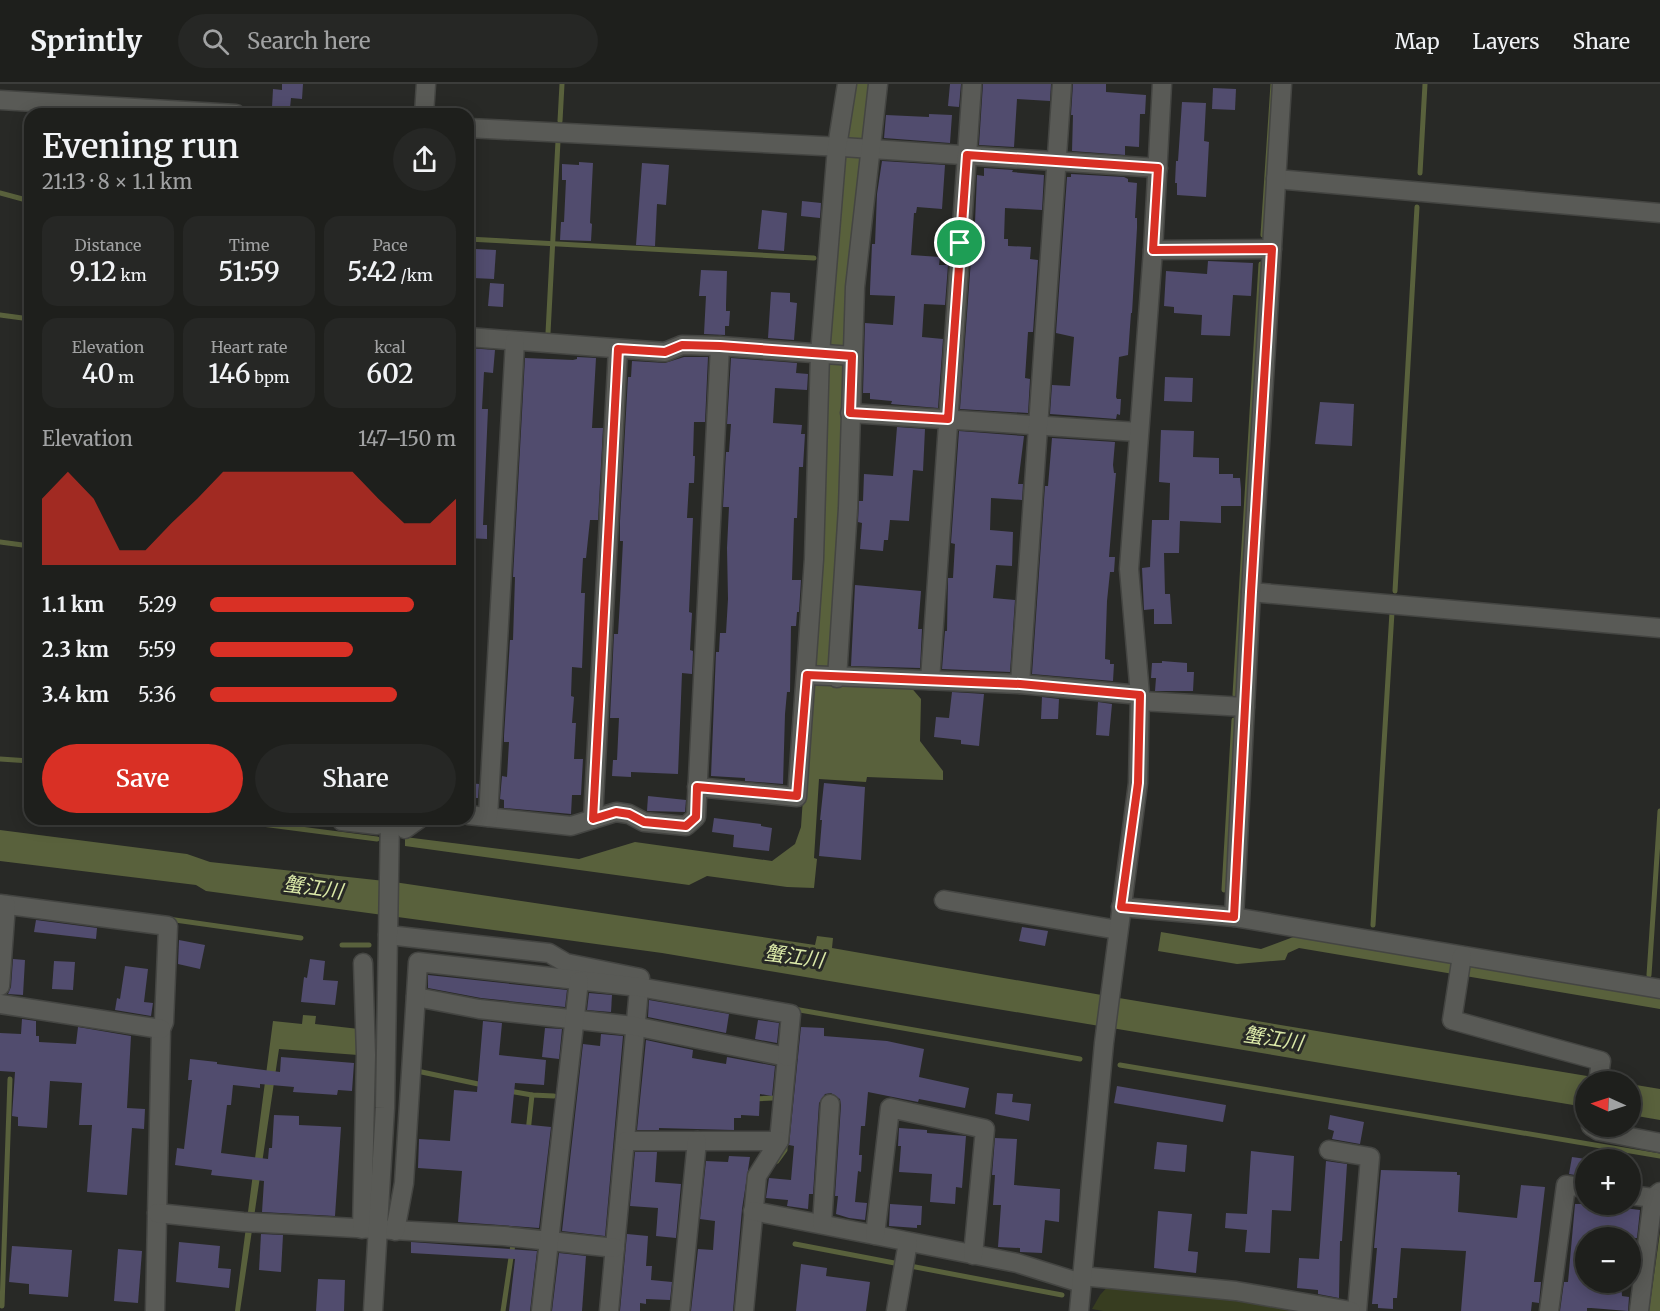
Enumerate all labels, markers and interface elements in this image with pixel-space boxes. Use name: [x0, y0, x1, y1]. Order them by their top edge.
search box: [178, 14, 598, 68]
text: Sprintly: [30, 23, 142, 59]
icon: search: [199, 25, 232, 58]
text: Search here: [247, 27, 370, 55]
text: Map: [1395, 28, 1440, 55]
text: Layers: [1473, 28, 1540, 55]
text: Share: [1573, 28, 1630, 55]
text: Evening run: [42, 126, 239, 167]
button: share: [393, 128, 456, 191]
text: 21:13 · 8 × 1.1 km: [42, 169, 192, 194]
pin: [934, 217, 985, 268]
icon: arrive: [943, 226, 976, 259]
text: Distance: [75, 235, 141, 255]
text: Time: [229, 235, 269, 255]
text: Pace: [373, 235, 408, 255]
text: 9.12: [69, 255, 117, 288]
text: 51:59: [218, 255, 280, 288]
text: 5:42: [347, 255, 397, 288]
text: km: [117, 265, 147, 285]
text: /km: [397, 265, 433, 285]
text: Elevation: [72, 337, 144, 357]
text: Heart rate: [211, 337, 287, 357]
text: kcal: [374, 337, 406, 357]
text: 40: [82, 357, 115, 390]
text: 146: [208, 357, 251, 390]
text: 602: [366, 357, 414, 390]
text: m: [115, 367, 134, 387]
text: bpm: [251, 367, 290, 387]
text: Elevation: [42, 426, 133, 451]
text: 147–150 m: [358, 426, 456, 451]
text: 1.1 km: [42, 592, 104, 617]
text: 5:29: [138, 592, 177, 617]
text: 2.3 km: [42, 637, 109, 662]
text: 5:59: [138, 637, 176, 662]
text: 3.4 km: [42, 682, 109, 707]
text: 5:36: [138, 682, 176, 707]
button: Save: [42, 744, 243, 813]
button: Share: [255, 744, 456, 813]
water label: 蟹江川: [282, 870, 346, 904]
water label: 蟹江川: [763, 939, 827, 973]
water label: 蟹江川: [1241, 1021, 1307, 1055]
north arrow: [1575, 1071, 1641, 1137]
map controls: [1575, 1071, 1641, 1293]
button: +: [1575, 1149, 1641, 1215]
button: −: [1575, 1227, 1641, 1293]

